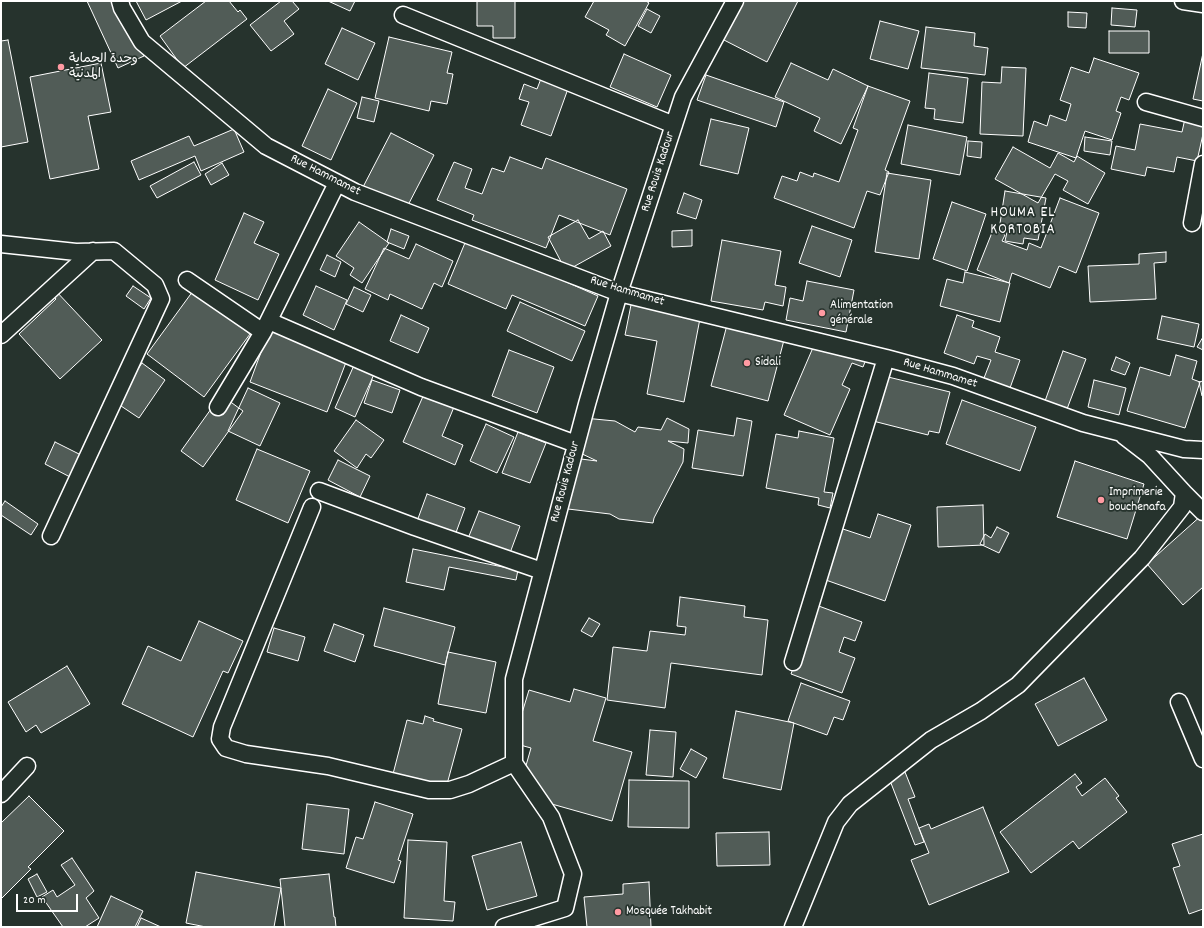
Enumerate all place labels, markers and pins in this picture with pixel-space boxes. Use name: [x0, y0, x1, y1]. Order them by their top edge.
place label: وحدة الحماية المدنية: [69, 52, 138, 83]
marker: وحدة الحماية المدنية: [56, 62, 66, 72]
place label: Alimentation générale: [830, 298, 893, 329]
marker: Alimentation générale: [817, 308, 827, 318]
place label: Sidali: [755, 355, 781, 371]
marker: Sidali: [742, 358, 752, 368]
place label: Imprimerie bouchenafa: [1109, 485, 1166, 516]
marker: Imprimerie bouchenafa: [1096, 495, 1106, 505]
place label: Mosquée Takhabit: [626, 904, 712, 920]
marker: Mosquée Takhabit: [613, 907, 623, 917]

